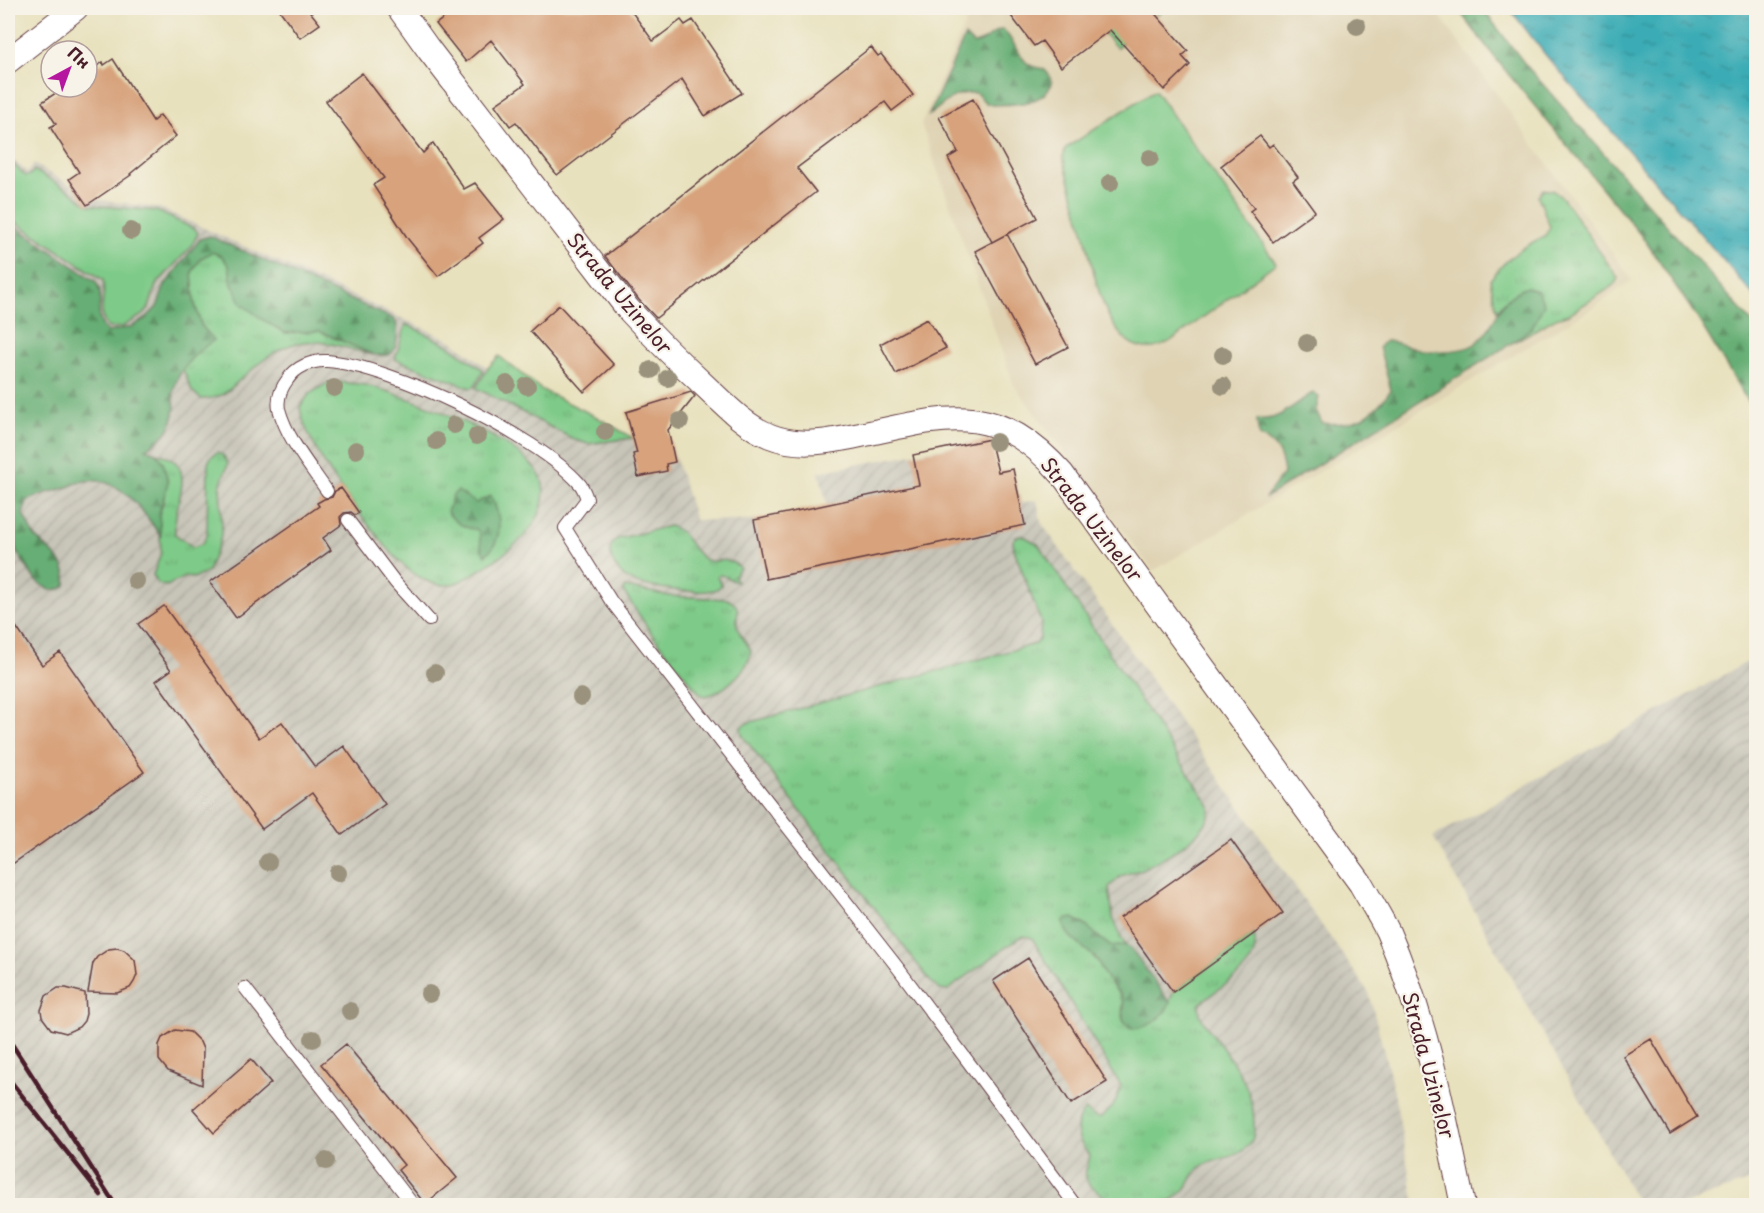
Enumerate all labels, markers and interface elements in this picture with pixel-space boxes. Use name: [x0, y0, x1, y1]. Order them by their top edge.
north arrow: [39, 39, 99, 99]
text: Пн: [63, 40, 96, 74]
street label: Strada Uzinelor: [560, 226, 680, 361]
street label: Strada Uzinelor: [1034, 450, 1151, 588]
street label: Strada Uzinelor: [1395, 988, 1463, 1142]

